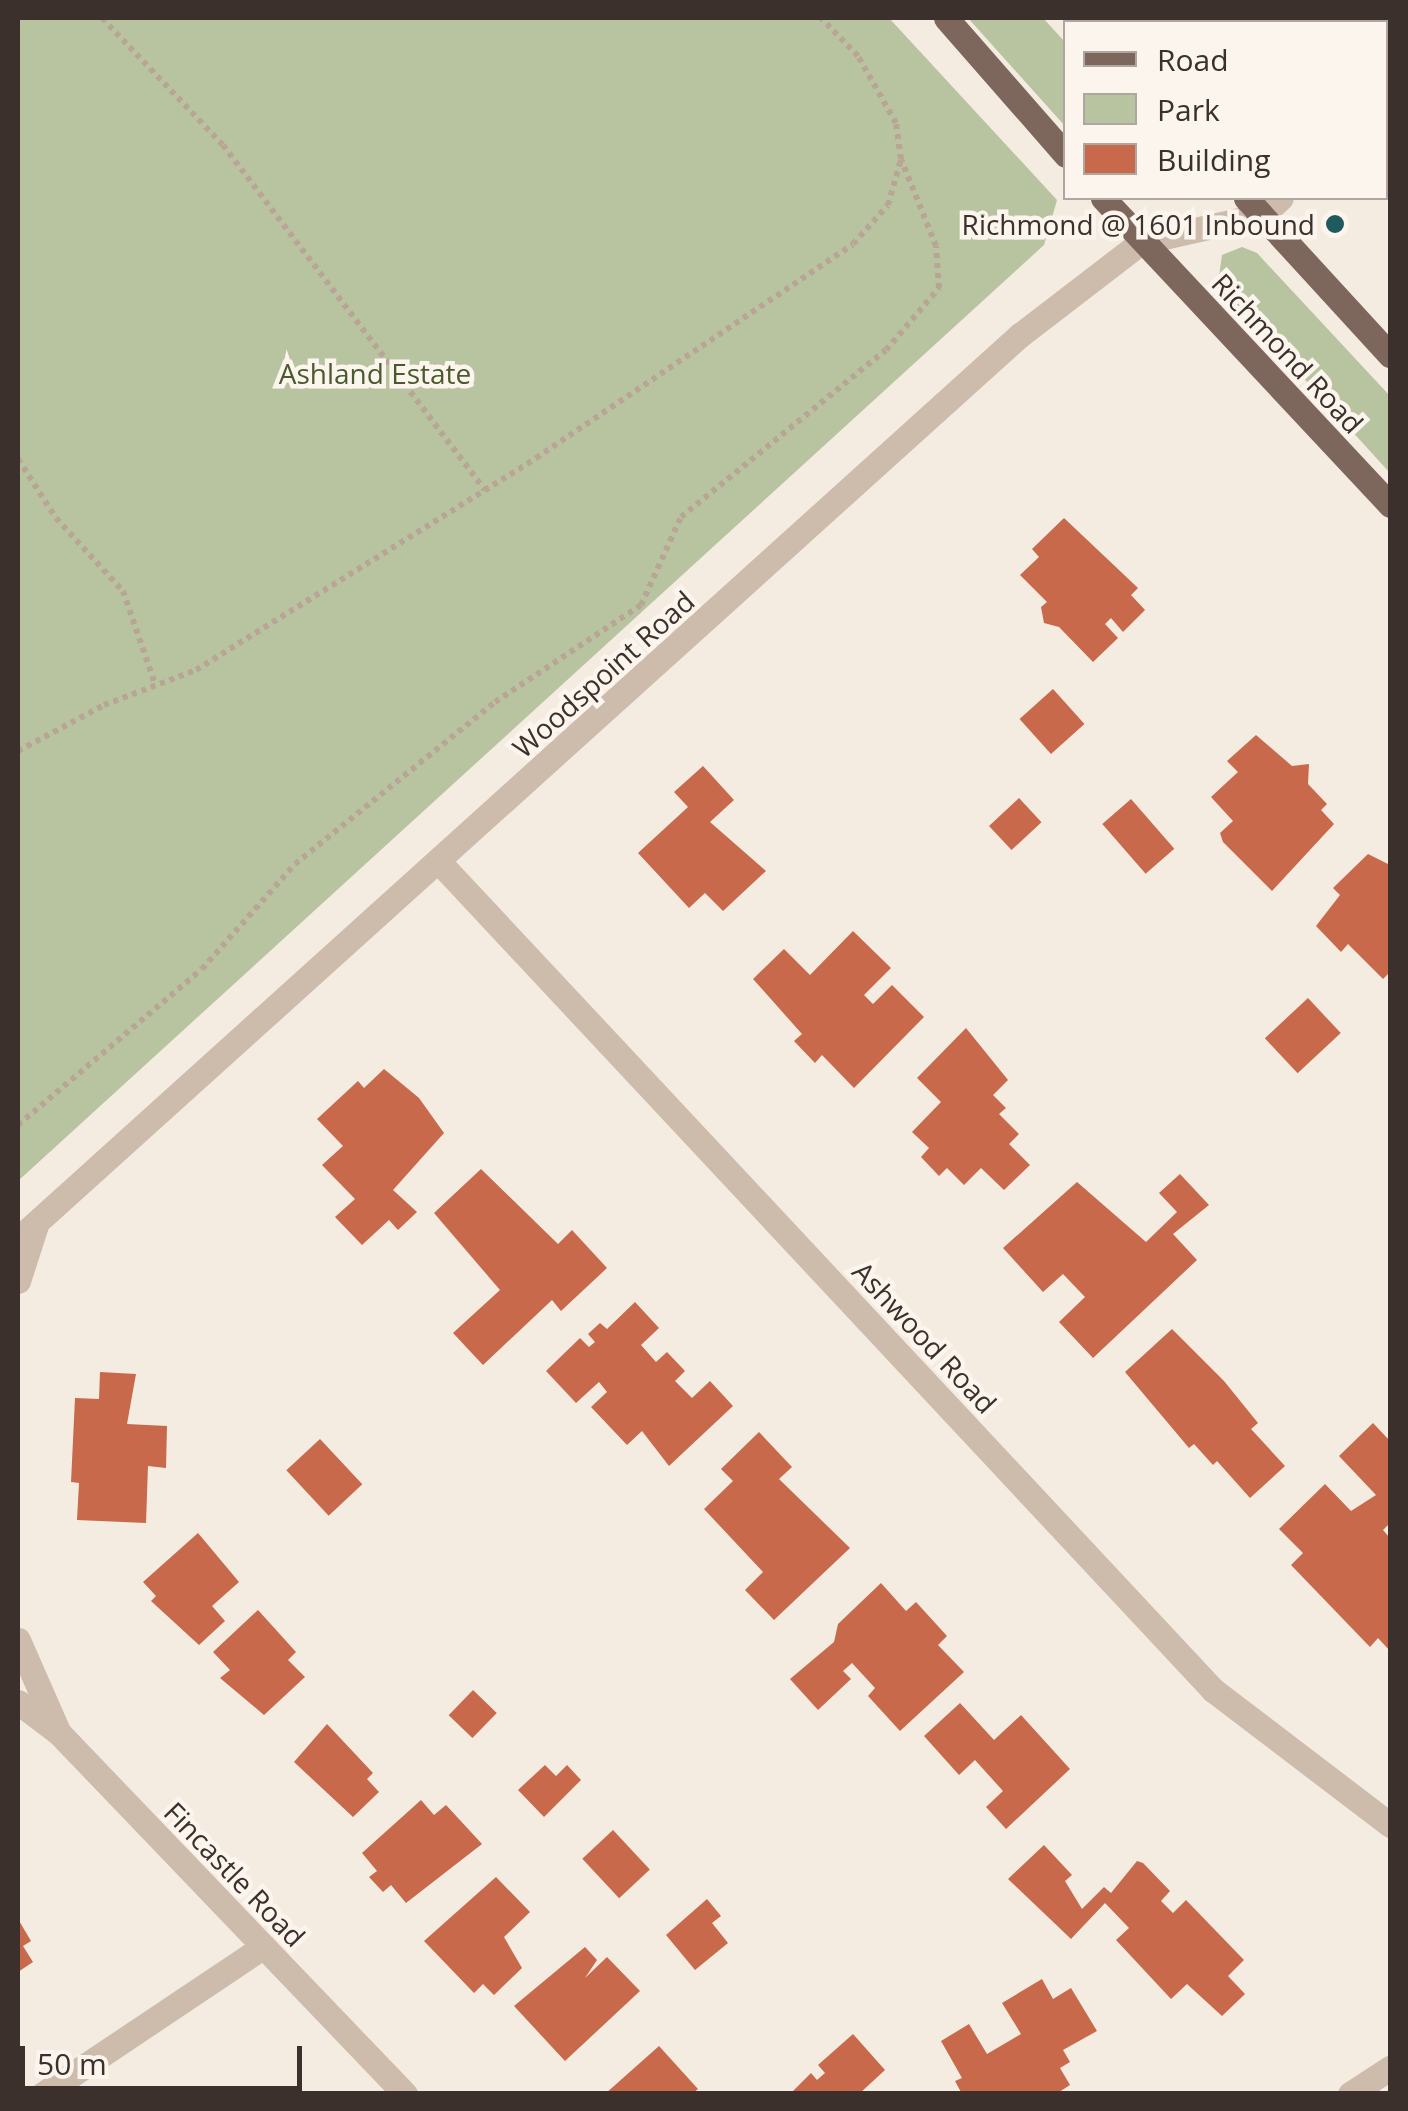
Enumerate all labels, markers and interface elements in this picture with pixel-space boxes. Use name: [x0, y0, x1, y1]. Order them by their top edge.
legend: [1063, 20, 1388, 200]
text: Road: [1157, 39, 1229, 80]
text: Park: [1157, 89, 1220, 130]
text: Building: [1157, 139, 1271, 180]
place label: Richmond @ 1601 Inbound: [962, 207, 1315, 241]
marker: Richmond @ 1601 Inbound: [1324, 213, 1346, 235]
street label: Richmond Road: [1205, 266, 1371, 440]
park label: Ashland Estate: [279, 356, 471, 390]
street label: Woodspoint Road: [505, 584, 701, 764]
street label: Ashwood Road: [846, 1254, 1004, 1420]
street label: Fincastle Road: [158, 1795, 312, 1953]
scale bar: [25, 2026, 308, 2088]
text: 50 m: [37, 2043, 107, 2084]

